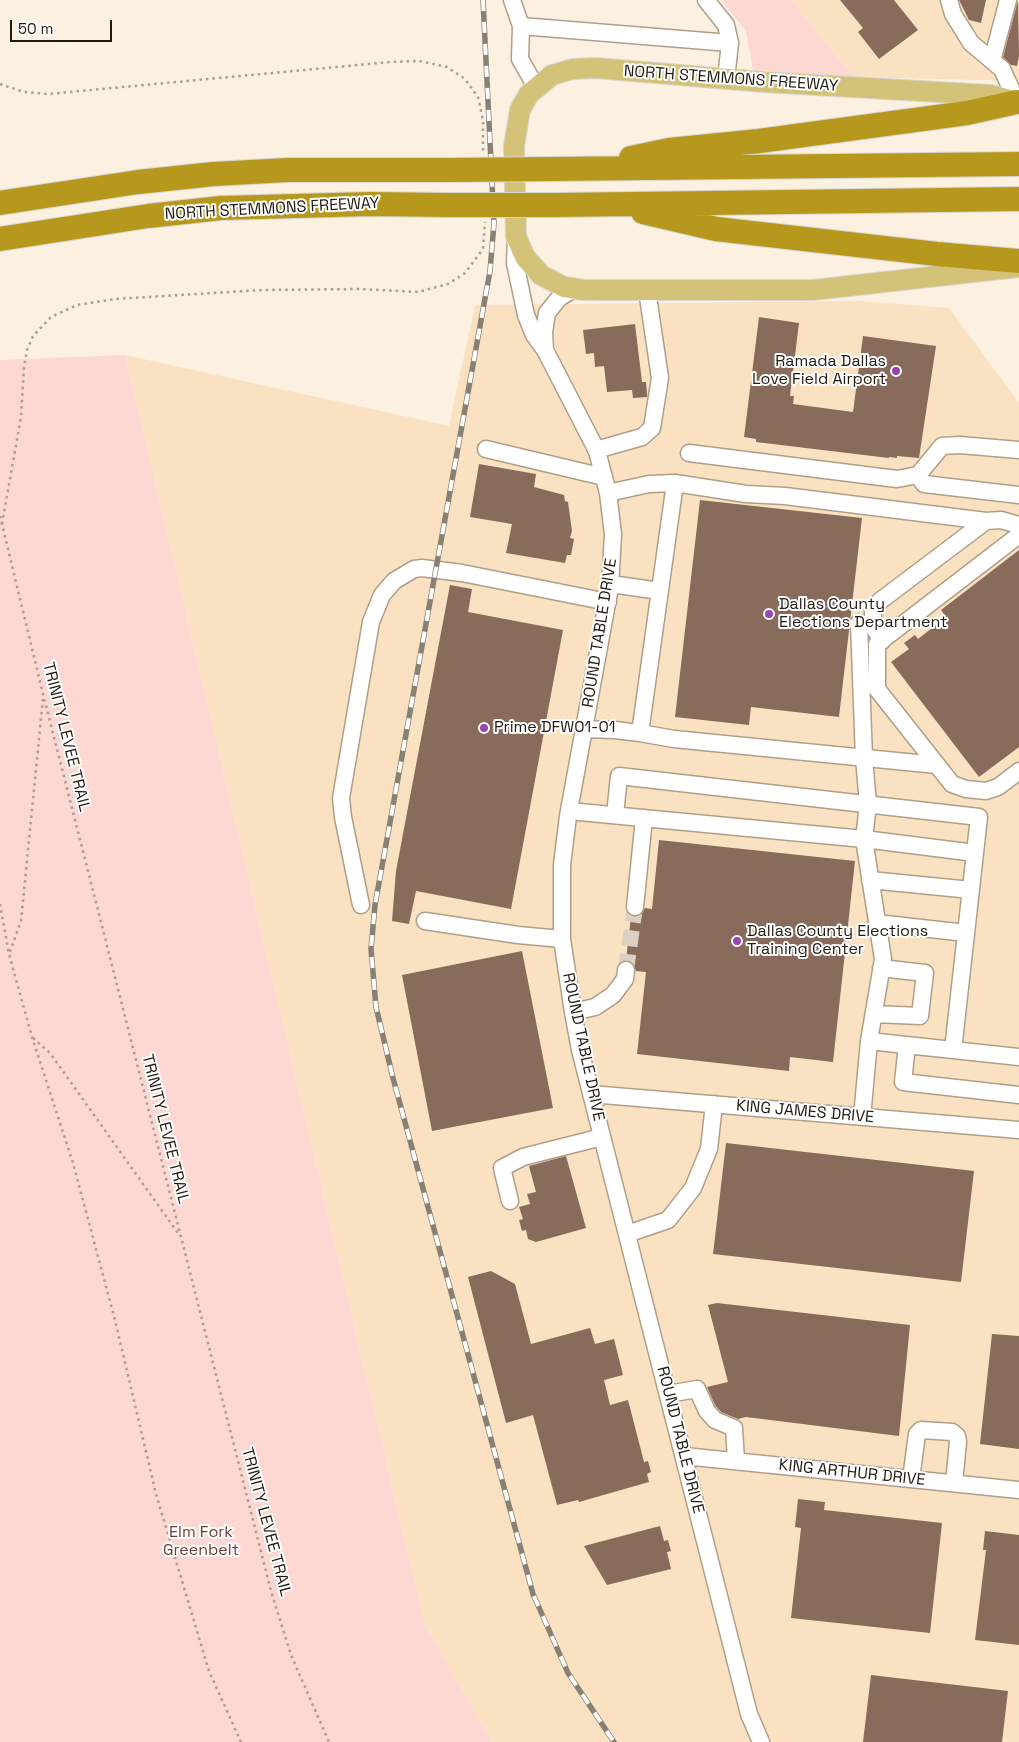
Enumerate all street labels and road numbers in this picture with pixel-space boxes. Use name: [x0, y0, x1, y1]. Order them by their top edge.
street label: NORTH STEMMONS FREEWAY: [623, 62, 839, 96]
street label: NORTH STEMMONS FREEWAY: [164, 194, 380, 224]
street label: ROUND TABLE DRIVE: [579, 557, 621, 709]
street label: TRINITY LEVEE TRAIL: [38, 660, 94, 814]
street label: ROUND TABLE DRIVE: [558, 971, 608, 1123]
street label: TRINITY LEVEE TRAIL: [137, 1052, 193, 1206]
street label: KING JAMES DRIVE: [735, 1096, 875, 1128]
street label: ROUND TABLE DRIVE: [652, 1364, 708, 1516]
street label: TRINITY LEVEE TRAIL: [237, 1446, 295, 1598]
street label: KING ARTHUR DRIVE: [778, 1456, 926, 1490]

